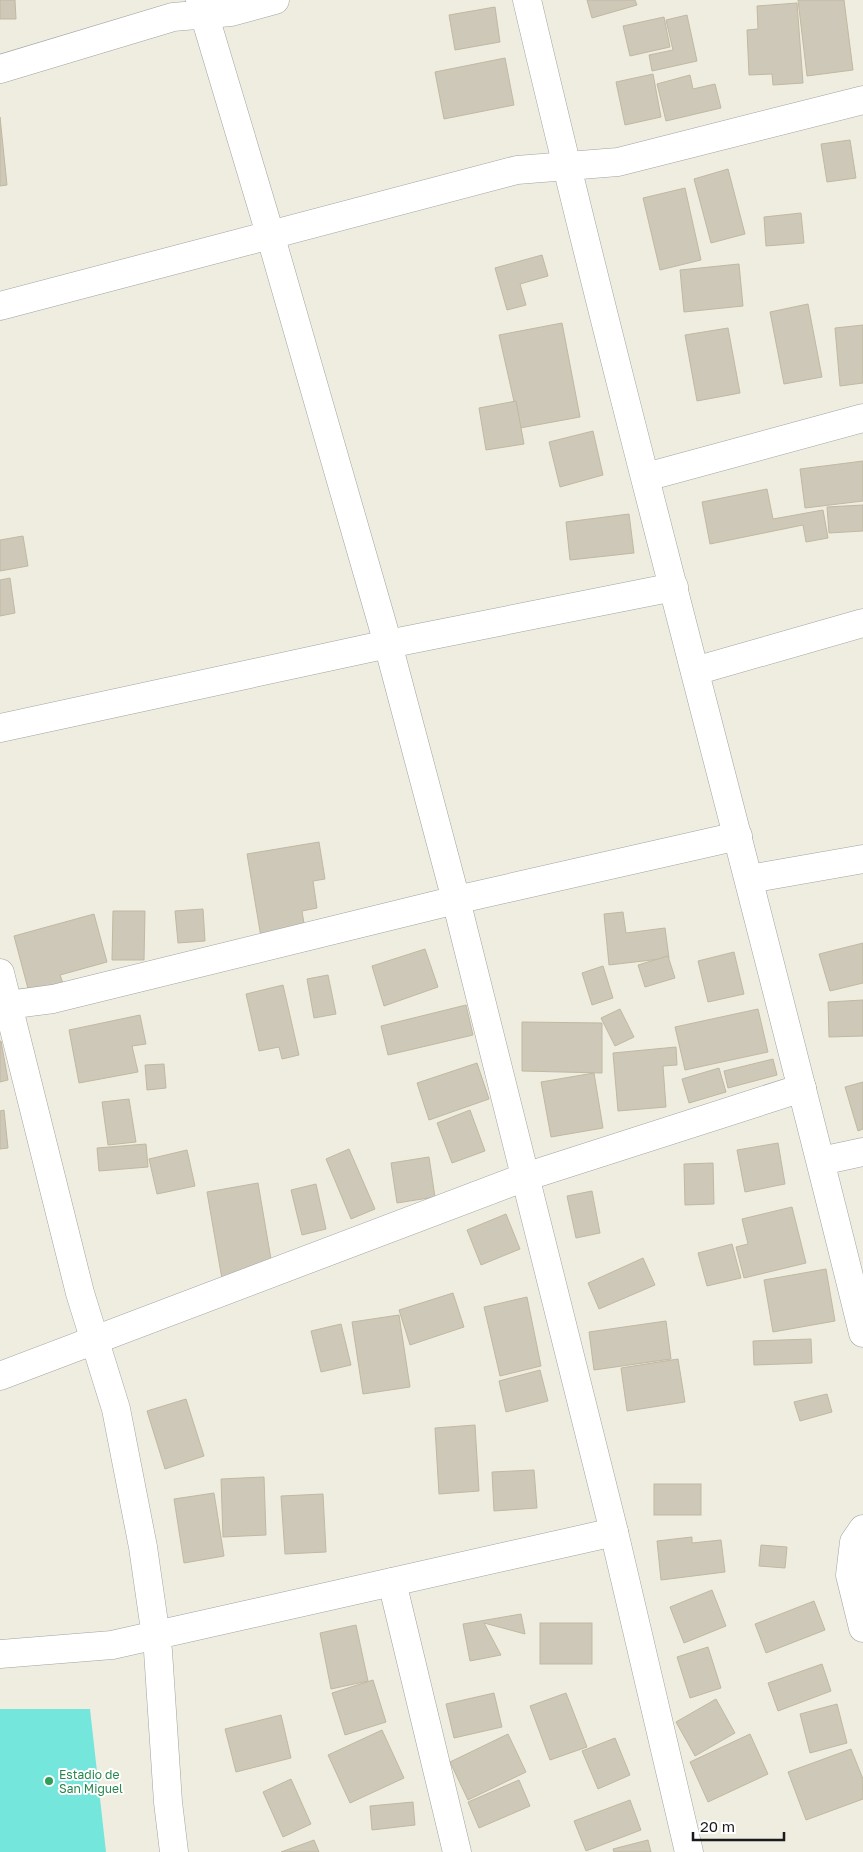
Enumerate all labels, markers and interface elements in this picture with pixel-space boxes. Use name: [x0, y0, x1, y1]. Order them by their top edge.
place label: Estadio de San Miguel: [59, 1767, 123, 1796]
marker: Estadio de San Miguel: [43, 1775, 55, 1787]
scale bar: [693, 1810, 784, 1842]
text: 20 m: [700, 1817, 735, 1835]

